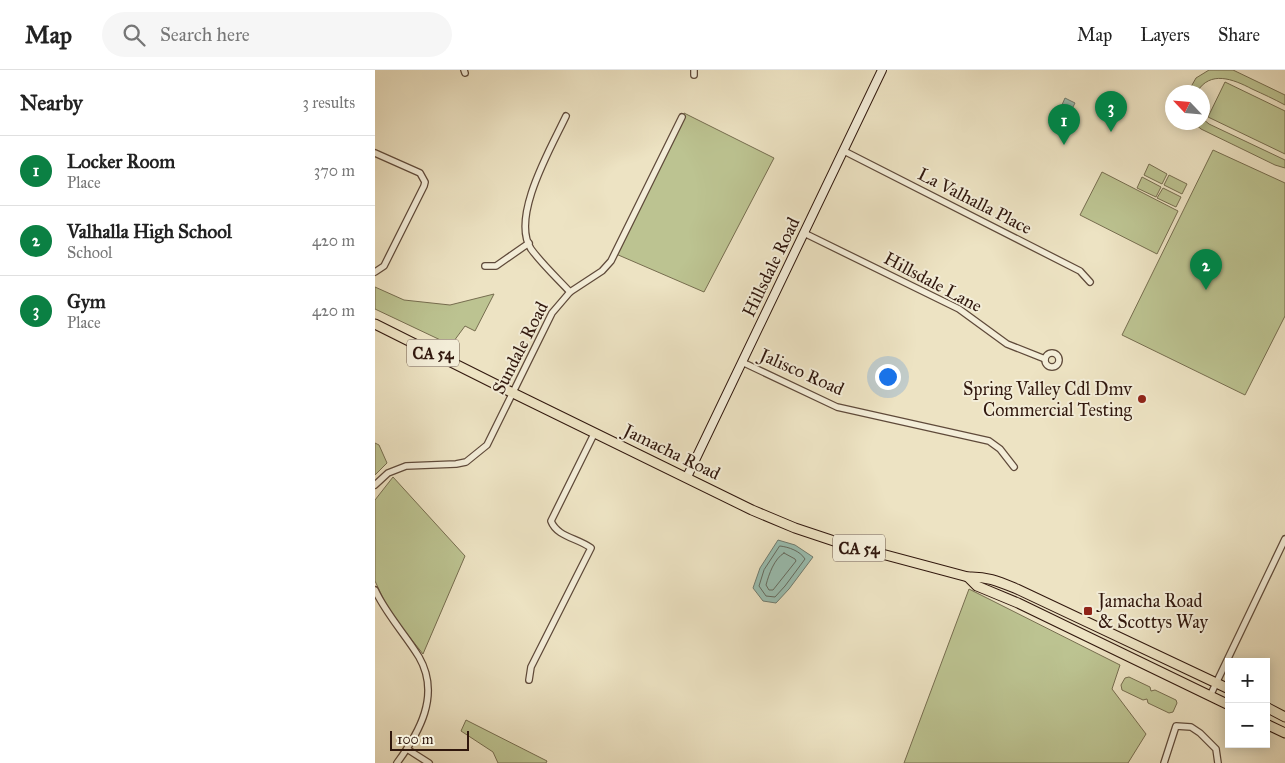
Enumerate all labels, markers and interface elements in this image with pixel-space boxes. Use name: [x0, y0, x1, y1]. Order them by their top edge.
search box: [102, 12, 452, 57]
text: Map: [25, 20, 72, 50]
icon: search: [120, 21, 148, 49]
text: Search here: [160, 23, 250, 46]
text: Map: [1077, 24, 1112, 46]
text: Layers: [1140, 24, 1190, 46]
text: Share: [1218, 24, 1260, 46]
north arrow: [1165, 85, 1210, 130]
text: Nearby: [20, 90, 83, 116]
pin: 3: [1095, 91, 1127, 132]
text: 3 results: [302, 93, 355, 112]
pin: 1: [1048, 104, 1080, 145]
text: Locker Room: [67, 150, 175, 173]
text: 1: [33, 161, 39, 180]
text: 370 m: [314, 161, 355, 180]
street label: La Valhalla Place: [914, 163, 1036, 239]
text: Place: [67, 173, 101, 192]
street label: Hillsdale Road: [737, 214, 805, 320]
text: Valhalla High School: [67, 220, 232, 243]
text: 2: [32, 231, 40, 250]
text: 420 m: [312, 231, 355, 250]
text: School: [67, 243, 112, 262]
street label: Hillsdale Lane: [880, 247, 986, 317]
pin: 2: [1190, 249, 1222, 290]
text: Gym: [67, 290, 106, 313]
street label: Sundale Road: [487, 298, 553, 398]
text: 3: [33, 301, 39, 320]
text: 420 m: [312, 301, 355, 320]
text: Place: [67, 313, 101, 332]
road number: CA 54: [407, 340, 459, 366]
street label: Jalisco Road: [754, 343, 848, 401]
your location: [875, 364, 901, 390]
place label: Spring Valley Cdl Dmv Commercial Testing: [963, 378, 1133, 422]
marker: Spring Valley Cdl Dmv Commercial Testing: [1136, 393, 1148, 405]
street label: Jamacha Road: [618, 418, 724, 486]
road number: CA 54: [833, 534, 885, 562]
place label: Jamacha Road & Scottys Way: [1096, 590, 1209, 633]
marker: Jamacha Road & Scottys Way: [1082, 605, 1094, 617]
map controls: [1225, 658, 1270, 748]
button: +: [1225, 658, 1270, 703]
button: −: [1225, 703, 1270, 748]
scale bar: [390, 728, 469, 751]
text: 100 m: [397, 731, 434, 748]

